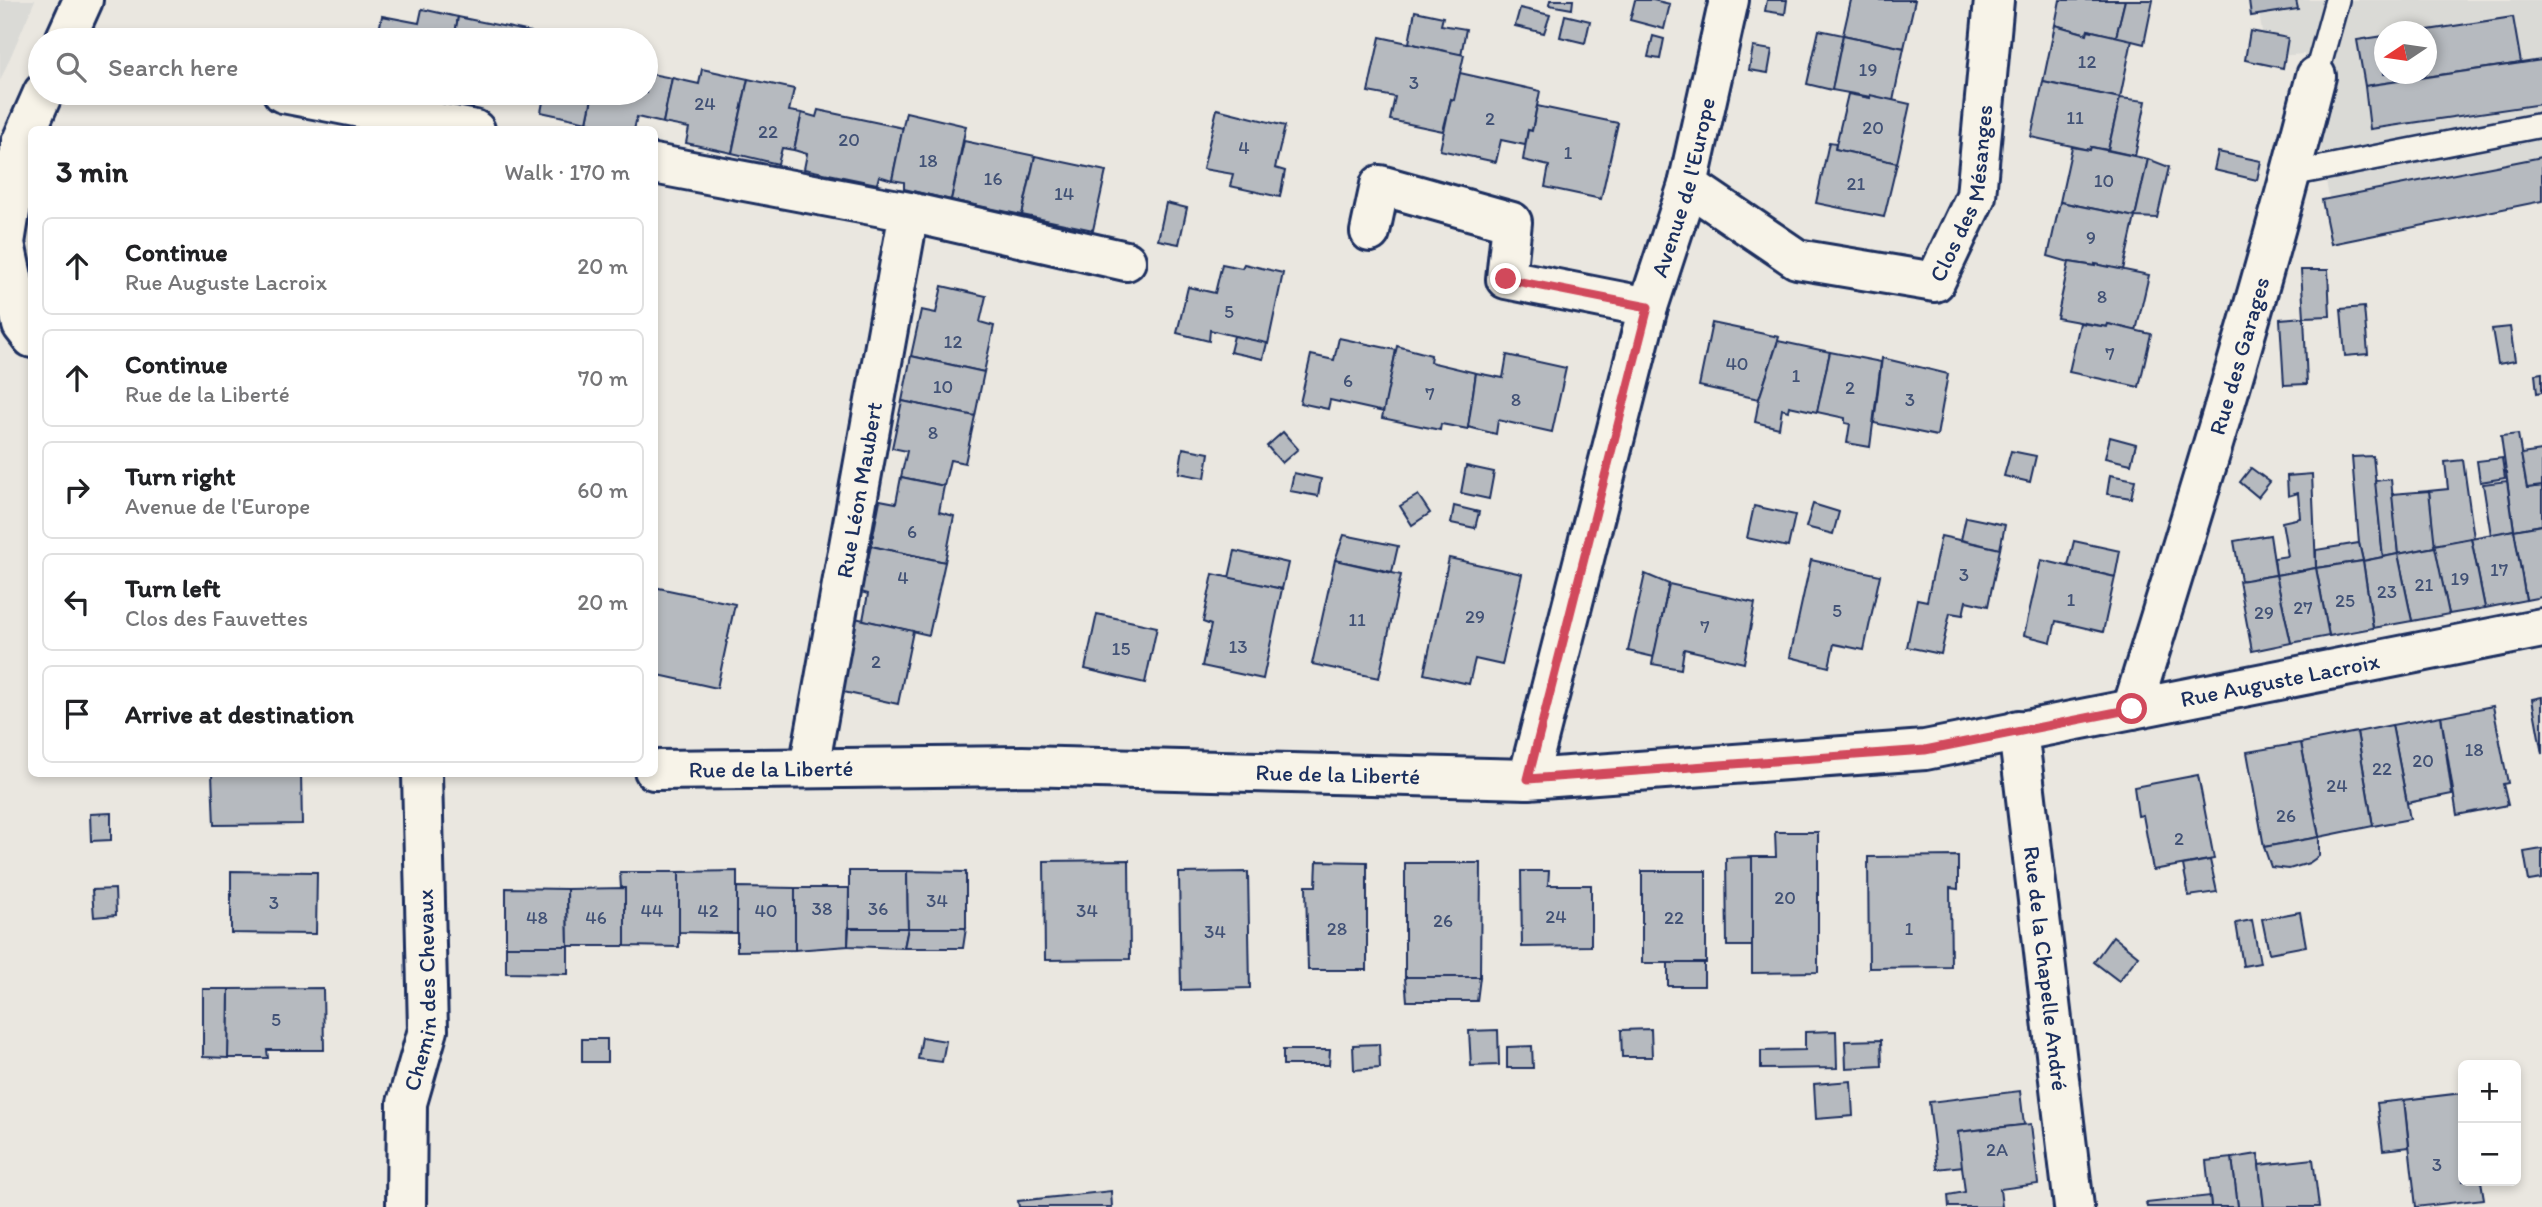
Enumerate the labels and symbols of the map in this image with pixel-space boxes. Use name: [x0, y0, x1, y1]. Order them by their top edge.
north arrow: [2374, 21, 2437, 84]
house number: 12: [2078, 50, 2096, 73]
house number: 19: [1859, 58, 1877, 81]
house number: 3: [1409, 71, 1419, 94]
house number: 24: [694, 92, 716, 115]
street label: Avenue de l'Europe: [1645, 95, 1721, 281]
street label: Clos des Mésanges: [1923, 104, 1998, 286]
house number: 11: [2066, 106, 2084, 129]
house number: 2: [1485, 107, 1495, 130]
house number: 20: [1862, 116, 1884, 139]
house number: 22: [758, 120, 778, 143]
house number: 20: [838, 128, 860, 151]
house number: 4: [1238, 136, 1250, 159]
house number: 1: [1564, 141, 1573, 164]
house number: 18: [918, 149, 938, 172]
house number: 16: [984, 167, 1002, 190]
house number: 10: [2094, 169, 2114, 192]
house number: 21: [1847, 172, 1866, 195]
house number: 14: [1054, 182, 1074, 205]
house number: 9: [2086, 226, 2096, 249]
route end: [1490, 263, 1521, 294]
street label: Rue des Garages: [2203, 274, 2275, 438]
house number: 8: [2097, 285, 2107, 308]
house number: 5: [1224, 300, 1234, 323]
house number: 12: [944, 330, 962, 353]
house number: 7: [2105, 342, 2115, 365]
house number: 40: [1725, 352, 1749, 375]
house number: 1: [1792, 364, 1801, 387]
house number: 6: [1343, 369, 1353, 392]
house number: 10: [933, 375, 953, 398]
house number: 2: [1845, 376, 1855, 399]
house number: 7: [1425, 382, 1435, 405]
house number: 8: [1511, 388, 1521, 411]
house number: 3: [1905, 388, 1915, 411]
street label: Rue Léon Maubert: [830, 400, 888, 580]
house number: 8: [928, 421, 938, 444]
house number: 6: [907, 520, 917, 543]
house number: 17: [2490, 558, 2508, 581]
house number: 3: [1959, 563, 1969, 586]
house number: 4: [897, 566, 909, 589]
house number: 19: [2451, 567, 2469, 590]
house number: 21: [2415, 573, 2434, 596]
house number: 23: [2377, 580, 2397, 603]
house number: 1: [2067, 588, 2076, 611]
house number: 25: [2335, 589, 2355, 612]
house number: 27: [2293, 596, 2313, 619]
house number: 5: [1832, 599, 1842, 622]
house number: 29: [2254, 601, 2274, 624]
house number: 29: [1465, 605, 1485, 628]
house number: 11: [1348, 608, 1366, 631]
house number: 7: [1700, 615, 1710, 638]
house number: 13: [1228, 635, 1248, 658]
house number: 15: [1112, 637, 1130, 660]
street label: Rue Auguste Lacroix: [2178, 646, 2382, 713]
house number: 2: [871, 650, 881, 673]
route start: [2116, 693, 2147, 724]
house number: 18: [2464, 738, 2484, 761]
house number: 20: [2412, 749, 2434, 772]
street label: Rue de la Liberté: [688, 754, 854, 784]
house number: 22: [2372, 757, 2392, 780]
street label: Rue de la Liberté: [1255, 758, 1421, 790]
house number: 24: [2326, 774, 2348, 797]
house number: 26: [2276, 804, 2296, 827]
house number: 2: [2174, 827, 2184, 850]
street label: Rue de la Chapelle André: [2018, 844, 2074, 1092]
house number: 20: [1774, 886, 1796, 909]
street label: Chemin des Chevaux: [397, 889, 442, 1094]
house number: 34: [926, 889, 948, 912]
house number: 3: [269, 891, 279, 914]
house number: 38: [812, 897, 832, 920]
house number: 36: [868, 897, 888, 920]
house number: 44: [641, 899, 663, 922]
house number: 42: [697, 899, 719, 922]
house number: 40: [754, 899, 778, 922]
house number: 34: [1076, 899, 1098, 922]
house number: 24: [1545, 905, 1567, 928]
house number: 48: [526, 906, 548, 929]
house number: 46: [585, 906, 607, 929]
house number: 22: [1664, 906, 1684, 929]
house number: 26: [1433, 909, 1453, 932]
house number: 28: [1327, 917, 1347, 940]
house number: 1: [1905, 917, 1914, 940]
house number: 34: [1204, 920, 1226, 943]
house number: 5: [271, 1008, 281, 1031]
house number: 2A: [1986, 1138, 2008, 1161]
house number: 3: [2432, 1153, 2442, 1176]

